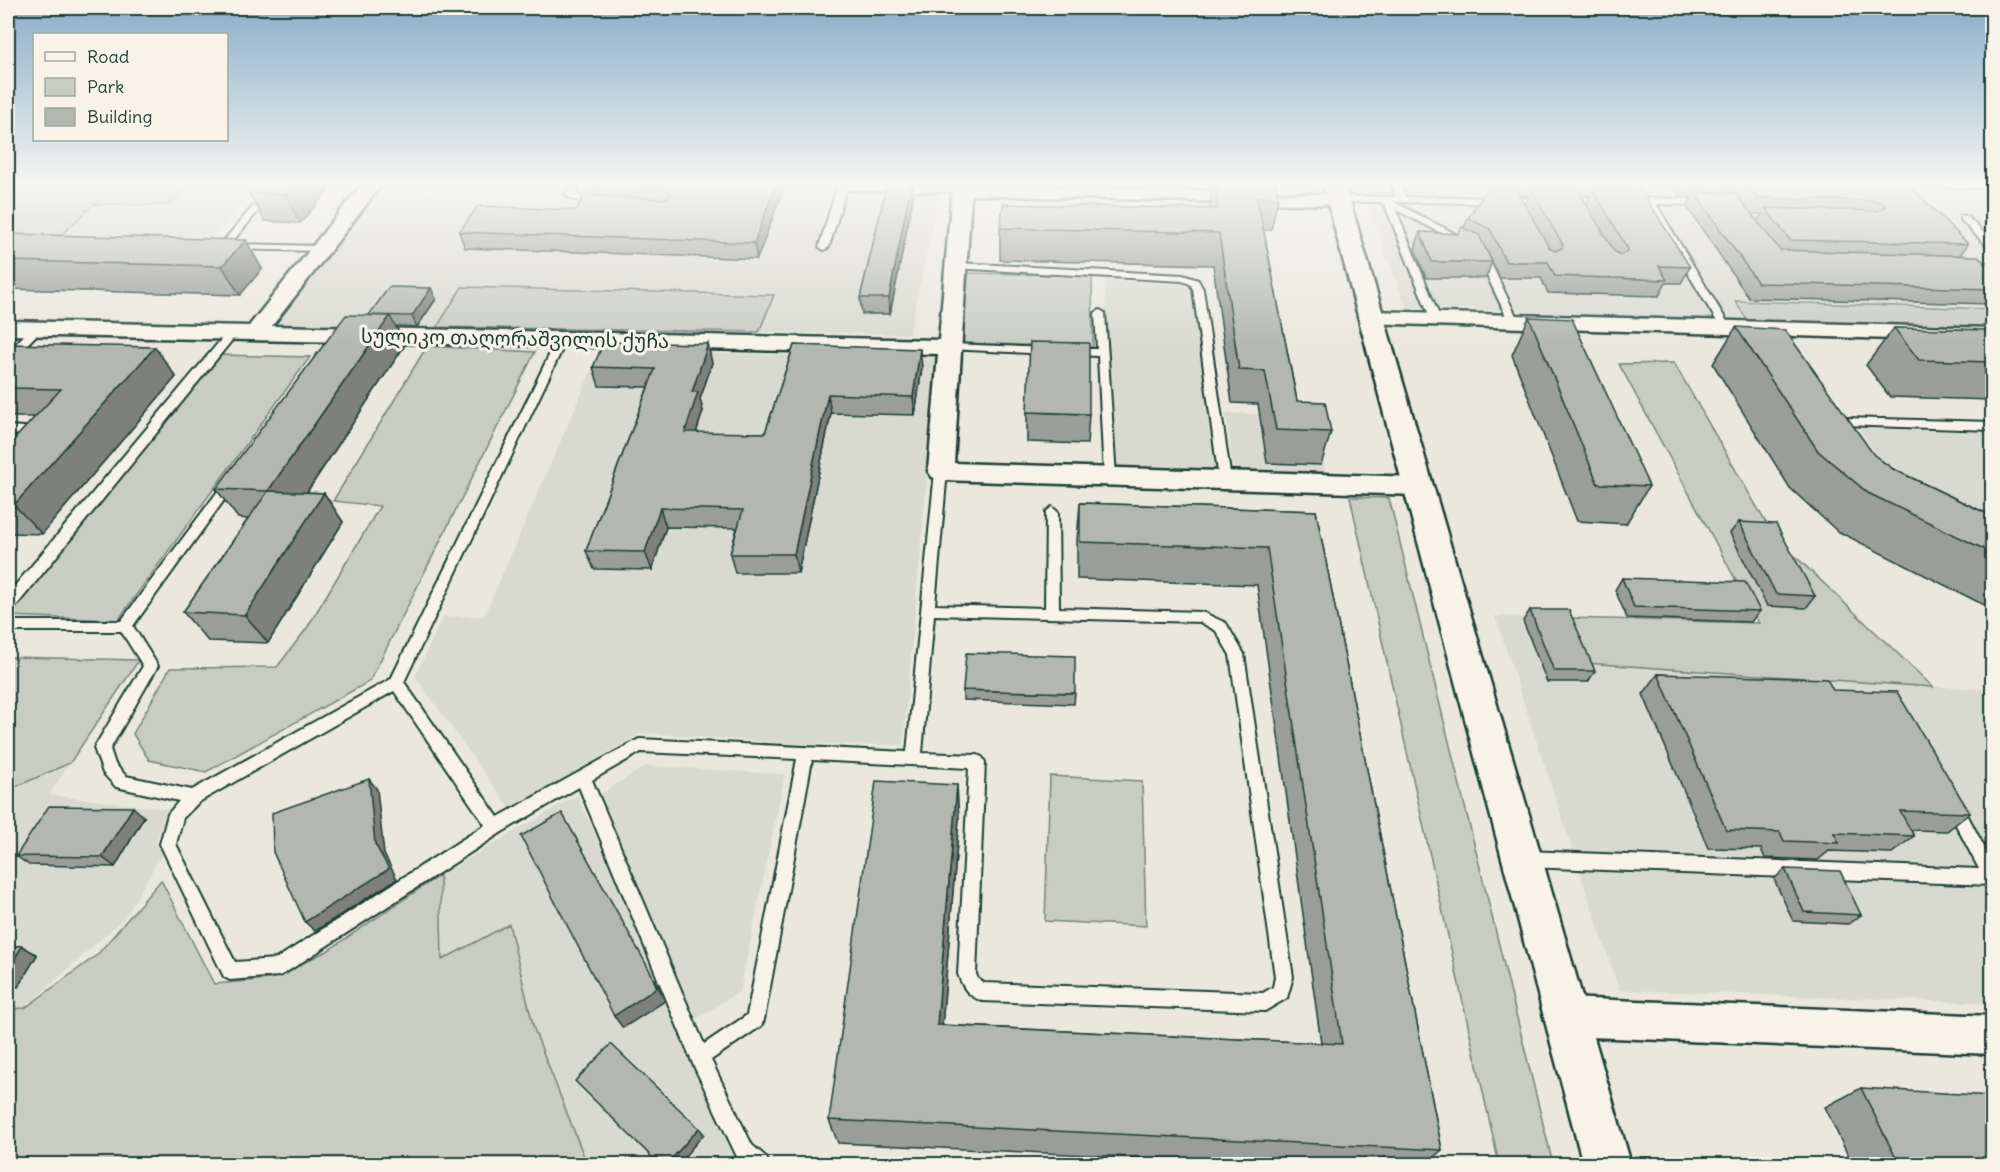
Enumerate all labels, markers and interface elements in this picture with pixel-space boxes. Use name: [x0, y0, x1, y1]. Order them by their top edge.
legend: [33, 33, 228, 141]
text: Road: [87, 45, 130, 68]
text: Park: [87, 75, 124, 98]
text: Building: [87, 105, 152, 128]
street label: სულიკო თაღორაშვილის ქუჩა: [361, 323, 669, 354]

